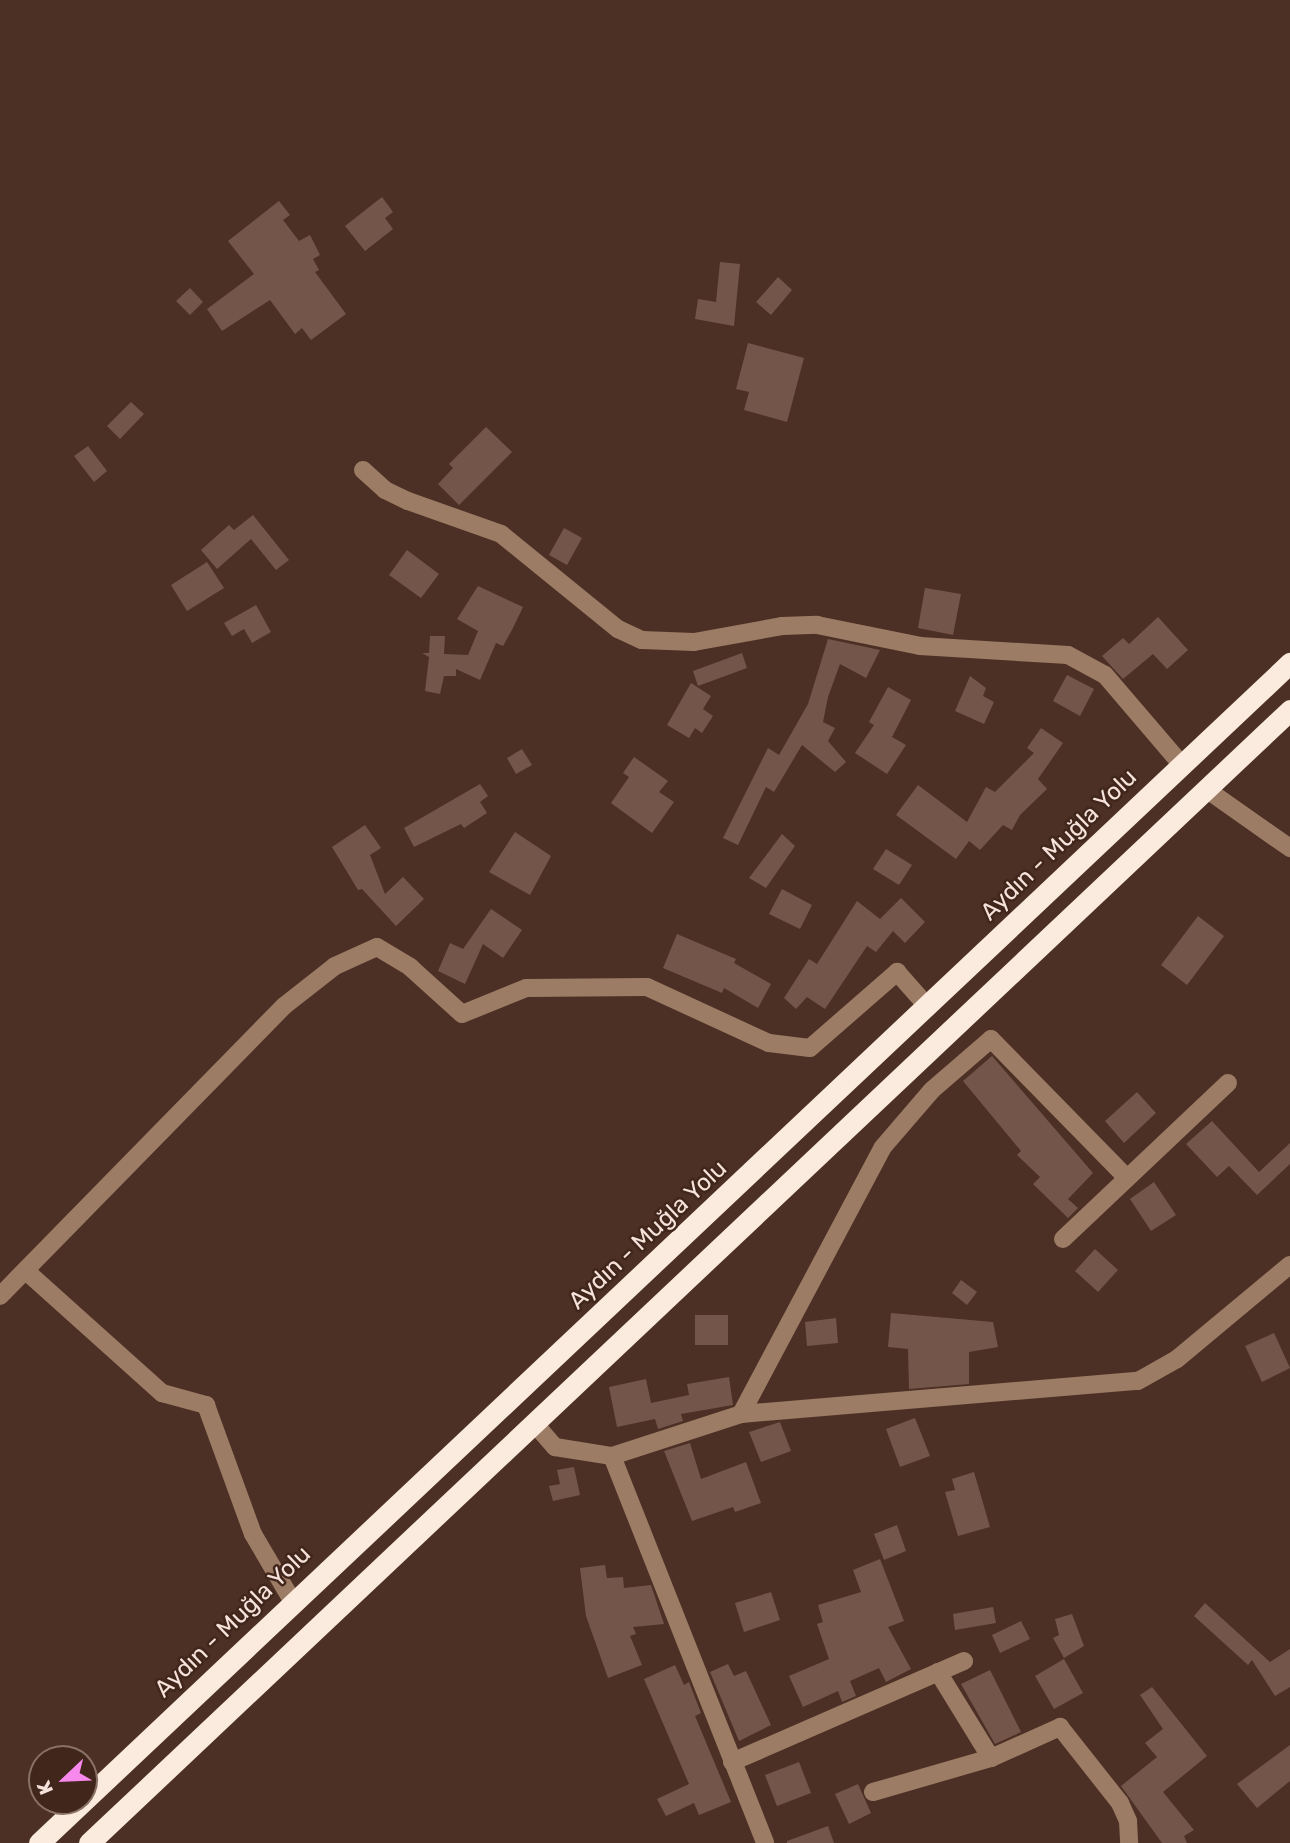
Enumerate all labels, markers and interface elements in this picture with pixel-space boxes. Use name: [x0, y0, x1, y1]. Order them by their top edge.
street label: Aydın - Muğla Yolu: [975, 763, 1143, 927]
street label: Aydın - Muğla Yolu: [563, 1154, 733, 1316]
street label: Aydın - Muğla Yolu: [149, 1540, 317, 1704]
north arrow: [28, 1745, 98, 1815]
text: K: [32, 1777, 58, 1798]

